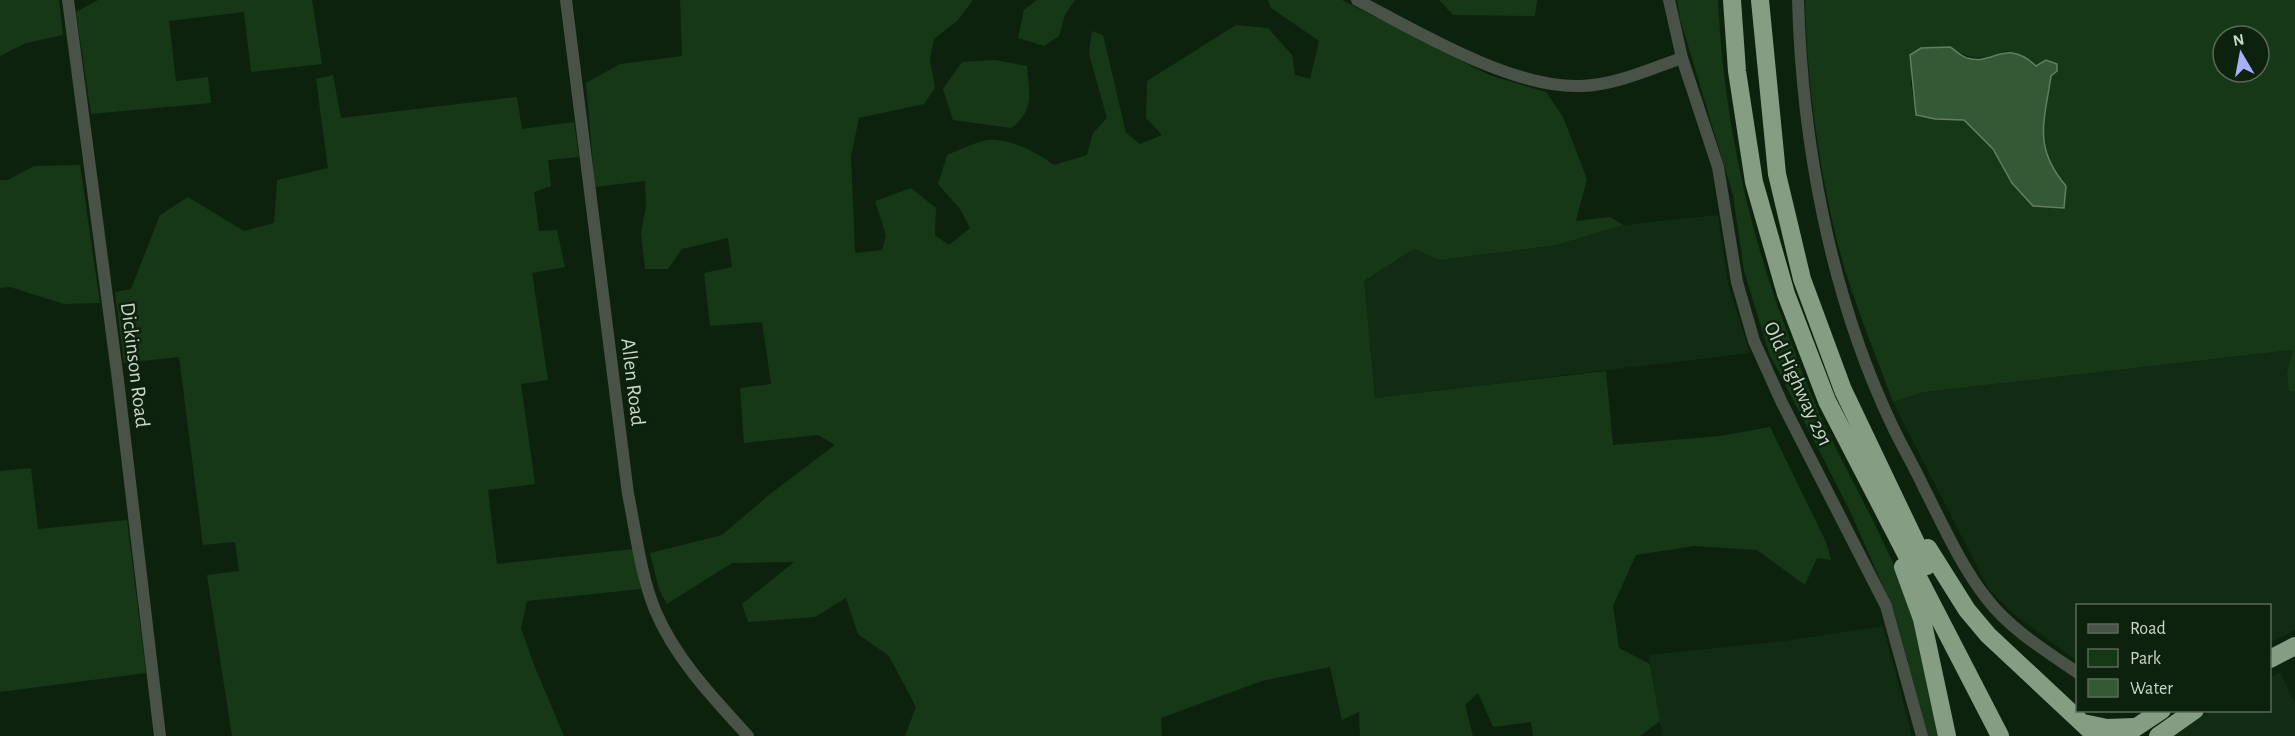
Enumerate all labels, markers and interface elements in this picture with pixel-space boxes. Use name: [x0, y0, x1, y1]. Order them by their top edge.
north arrow: [2211, 24, 2271, 84]
text: N: [2232, 31, 2245, 49]
street label: Dickinson Road: [117, 301, 153, 429]
street label: Old Highway 291: [1760, 318, 1836, 450]
street label: Allen Road: [617, 337, 649, 427]
legend: [2076, 604, 2271, 712]
text: Road: [2130, 620, 2166, 638]
text: Park: [2130, 650, 2162, 668]
text: Water: [2130, 680, 2173, 698]

